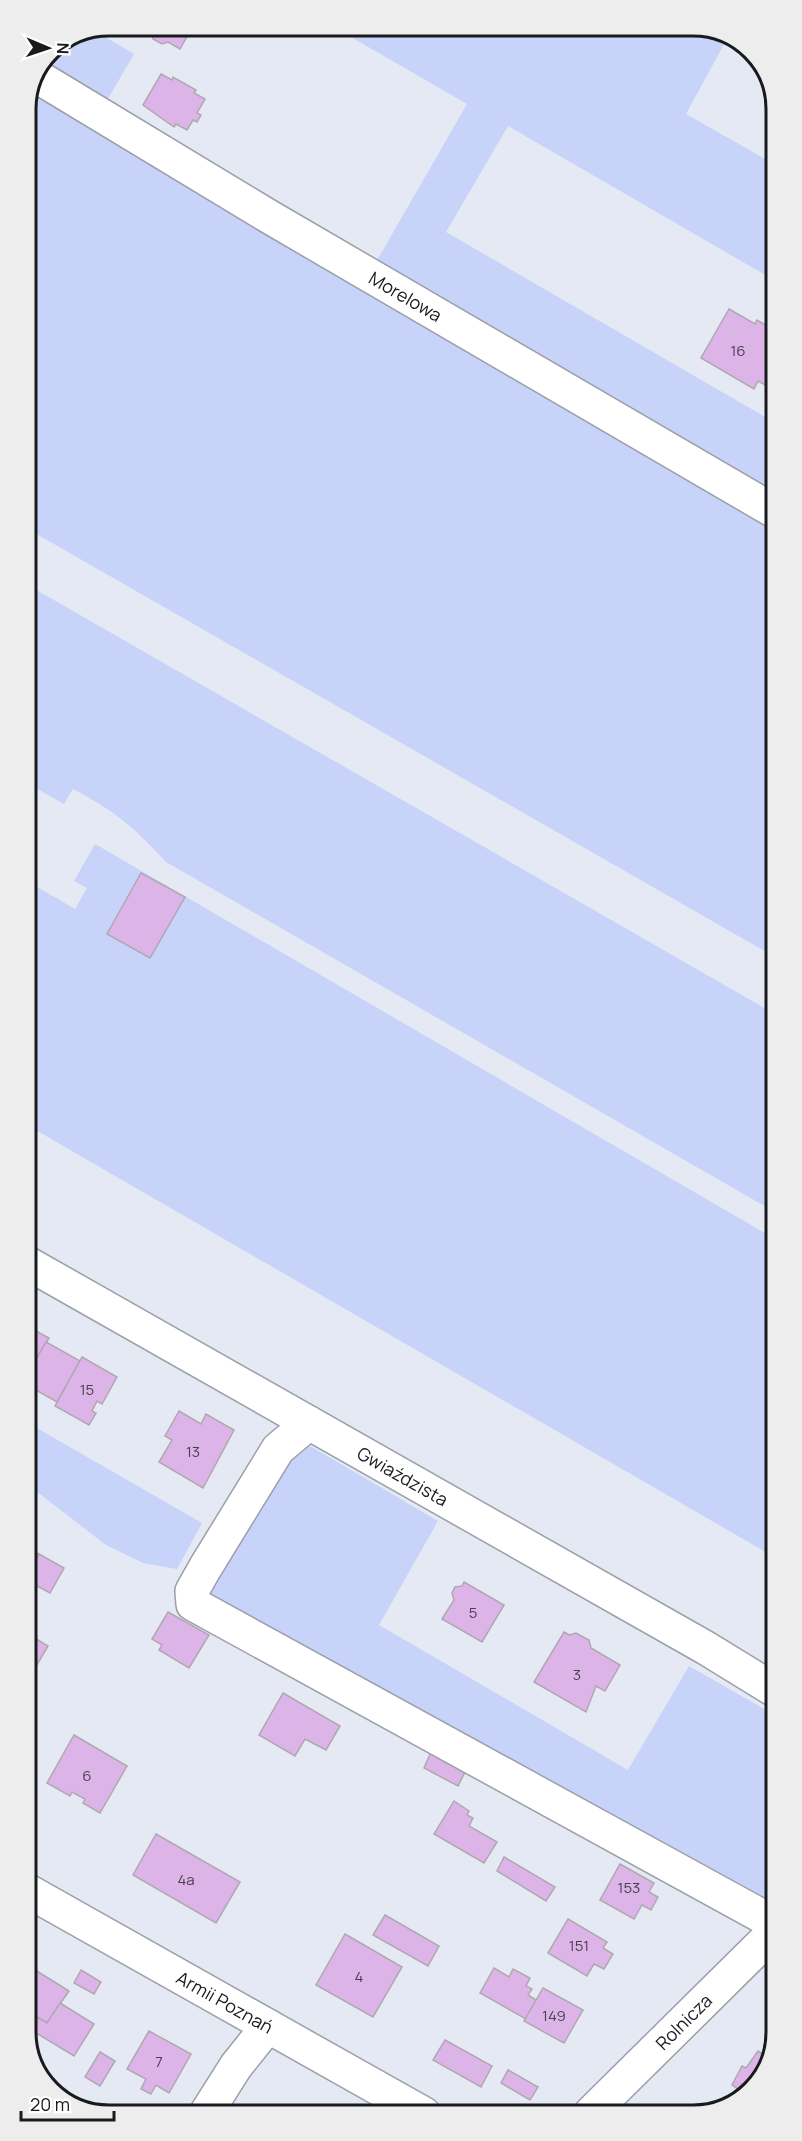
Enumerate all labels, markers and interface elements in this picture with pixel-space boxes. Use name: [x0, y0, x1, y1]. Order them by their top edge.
north arrow: [18, 18, 78, 78]
text: N: [52, 42, 74, 55]
street label: Morelowa: [365, 266, 446, 327]
house number: 16: [730, 340, 746, 361]
house number: 15: [80, 1379, 94, 1400]
house number: 13: [186, 1441, 200, 1462]
street label: Gwiaździsta: [353, 1441, 452, 1511]
house number: 5: [469, 1602, 477, 1623]
house number: 3: [573, 1664, 581, 1685]
house number: 6: [82, 1765, 92, 1786]
house number: 4a: [177, 1869, 195, 1890]
house number: 153: [618, 1877, 640, 1898]
house number: 151: [569, 1935, 589, 1956]
street label: Armii Poznań: [172, 1965, 278, 2039]
house number: 4: [355, 1966, 364, 1987]
street label: Rolnicza: [650, 1988, 717, 2055]
house number: 149: [542, 2005, 566, 2026]
house number: 7: [155, 2051, 163, 2072]
scale bar: [21, 2084, 114, 2122]
text: 20 m: [30, 2092, 70, 2116]

